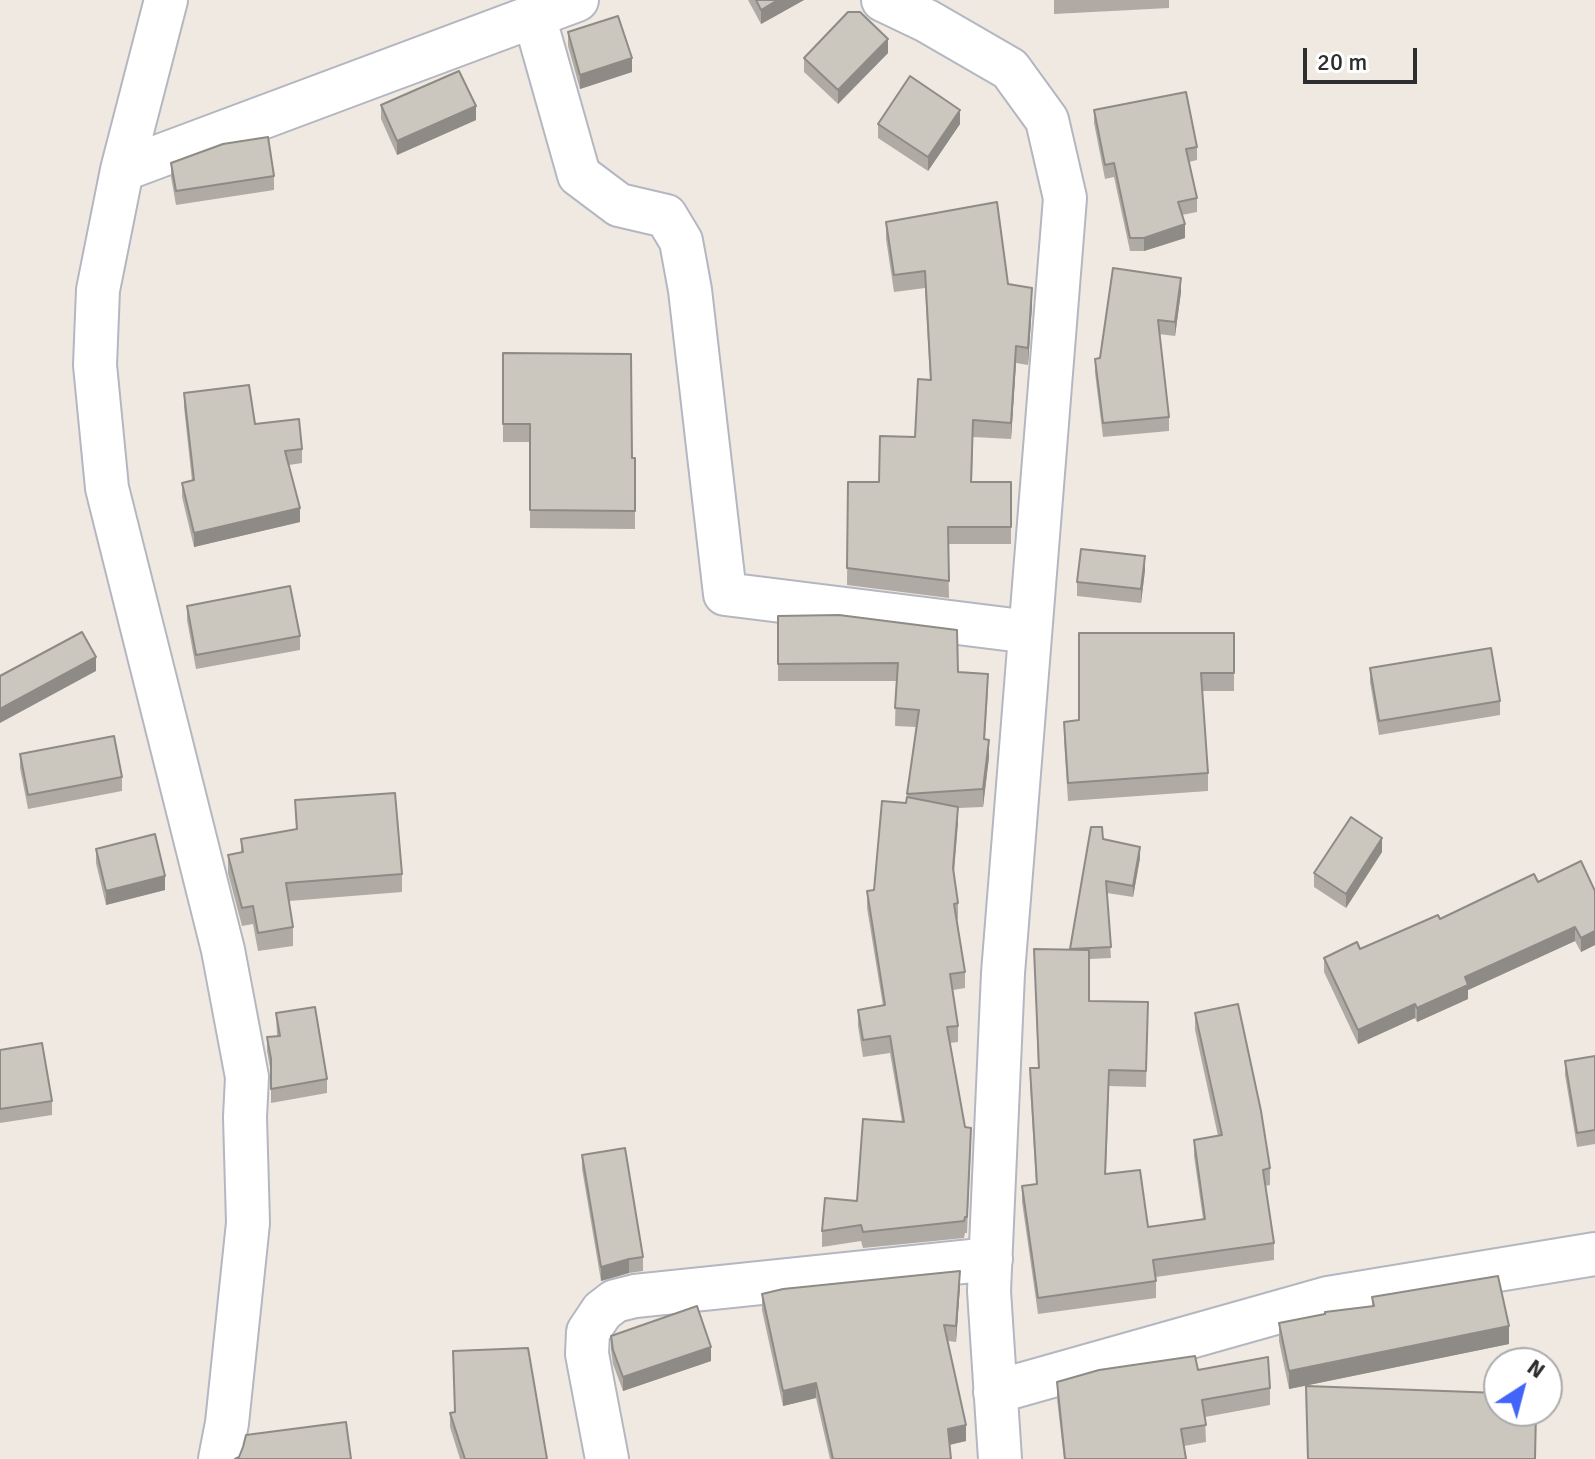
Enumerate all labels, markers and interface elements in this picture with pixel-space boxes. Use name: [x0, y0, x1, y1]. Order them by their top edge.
scale bar: [1307, 32, 1421, 82]
text: 20 m: [1317, 47, 1367, 77]
north arrow: [1483, 1347, 1563, 1427]
text: N: [1522, 1353, 1550, 1384]

